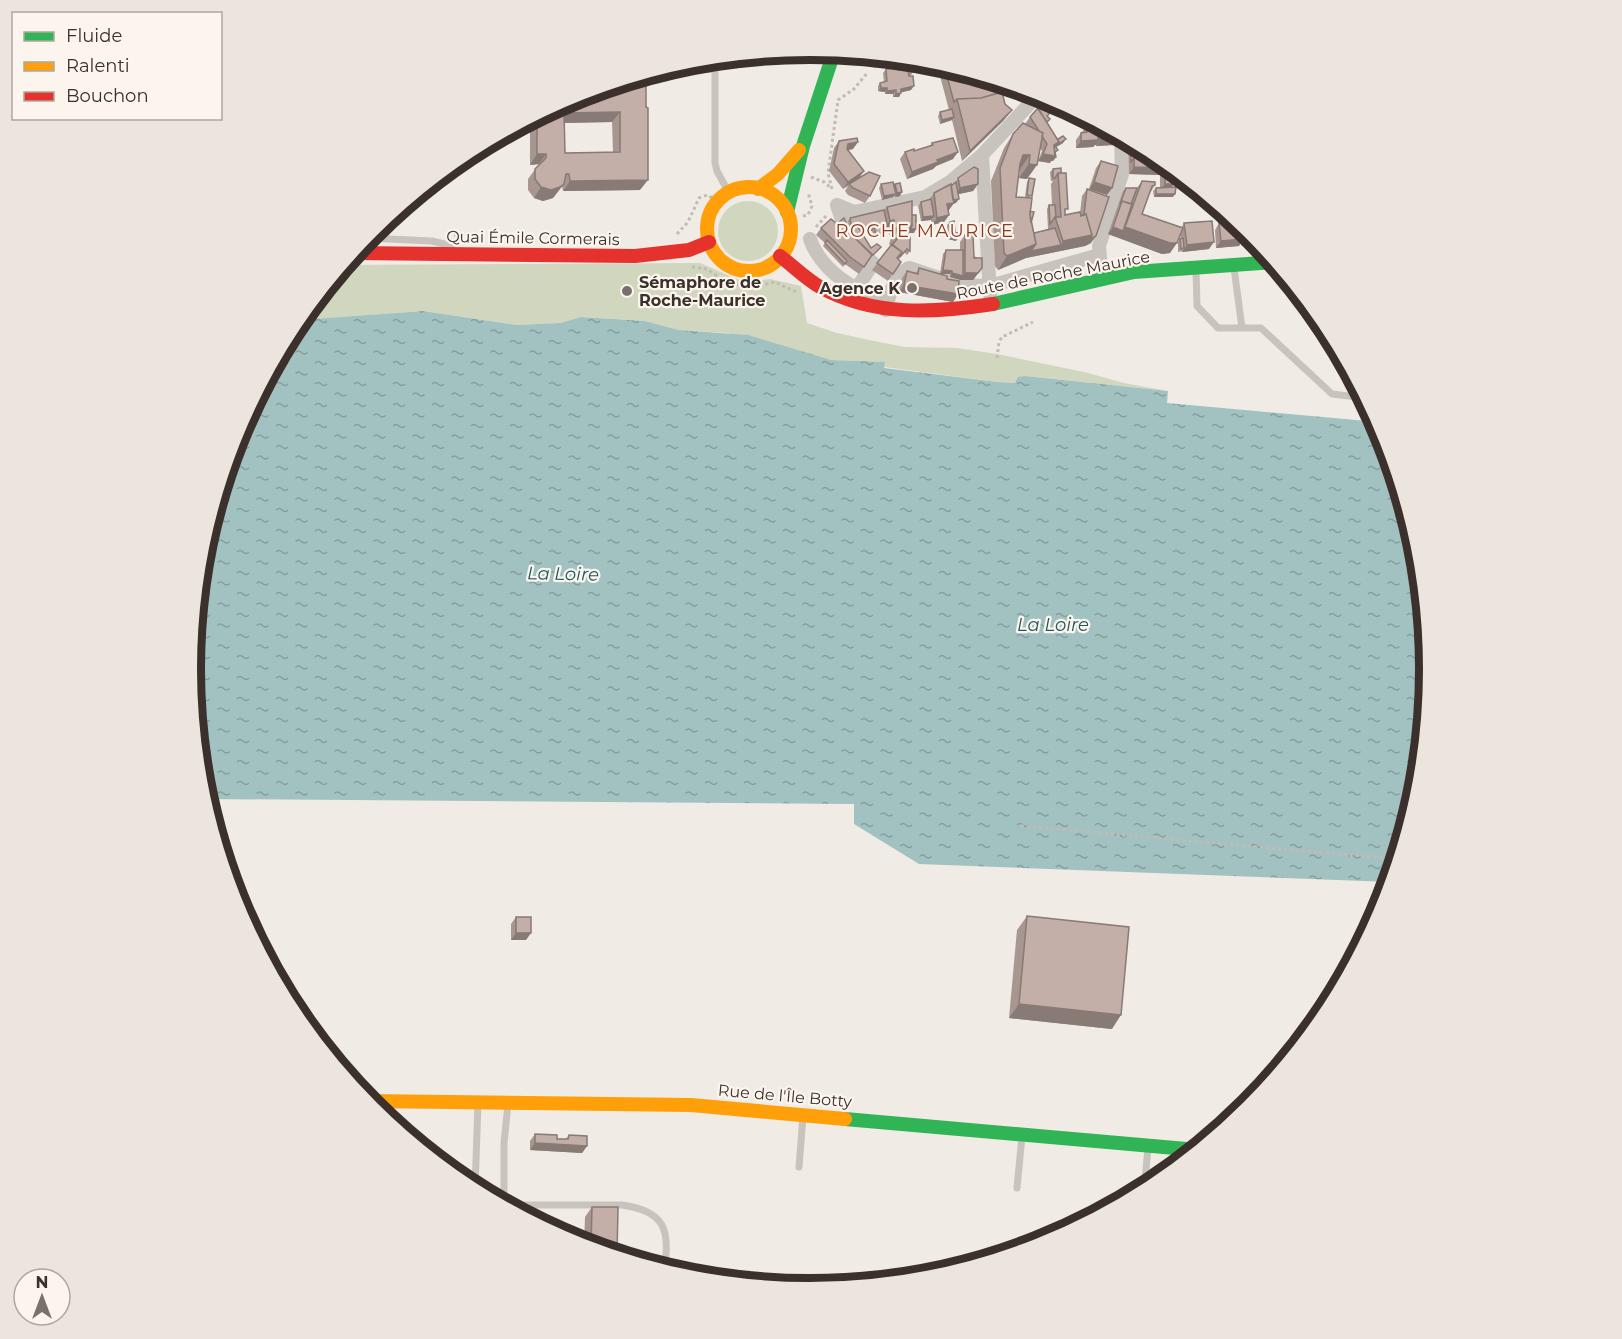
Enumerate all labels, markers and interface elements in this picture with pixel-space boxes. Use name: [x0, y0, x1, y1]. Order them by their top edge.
legend: [12, 12, 222, 120]
text: Fluide: [66, 25, 122, 47]
text: Ralenti: [66, 55, 130, 77]
text: Bouchon: [66, 85, 149, 107]
district label: ROCHE MAURICE: [835, 220, 1015, 242]
street label: Quai Émile Cormerais: [446, 227, 620, 249]
street label: Route de Roche Maurice: [955, 247, 1151, 303]
place label: Sémaphore de Roche-Maurice: [639, 273, 765, 310]
place label: Agence K: [819, 279, 901, 298]
marker: Agence K: [905, 281, 919, 295]
marker: Sémaphore de Roche-Maurice: [620, 284, 634, 298]
water label: La Loire: [527, 562, 599, 586]
water label: La Loire: [1017, 614, 1089, 636]
street label: Rue de l'Île Botty: [717, 1081, 853, 1111]
north arrow: [12, 1267, 72, 1327]
text: N: [36, 1273, 48, 1292]

